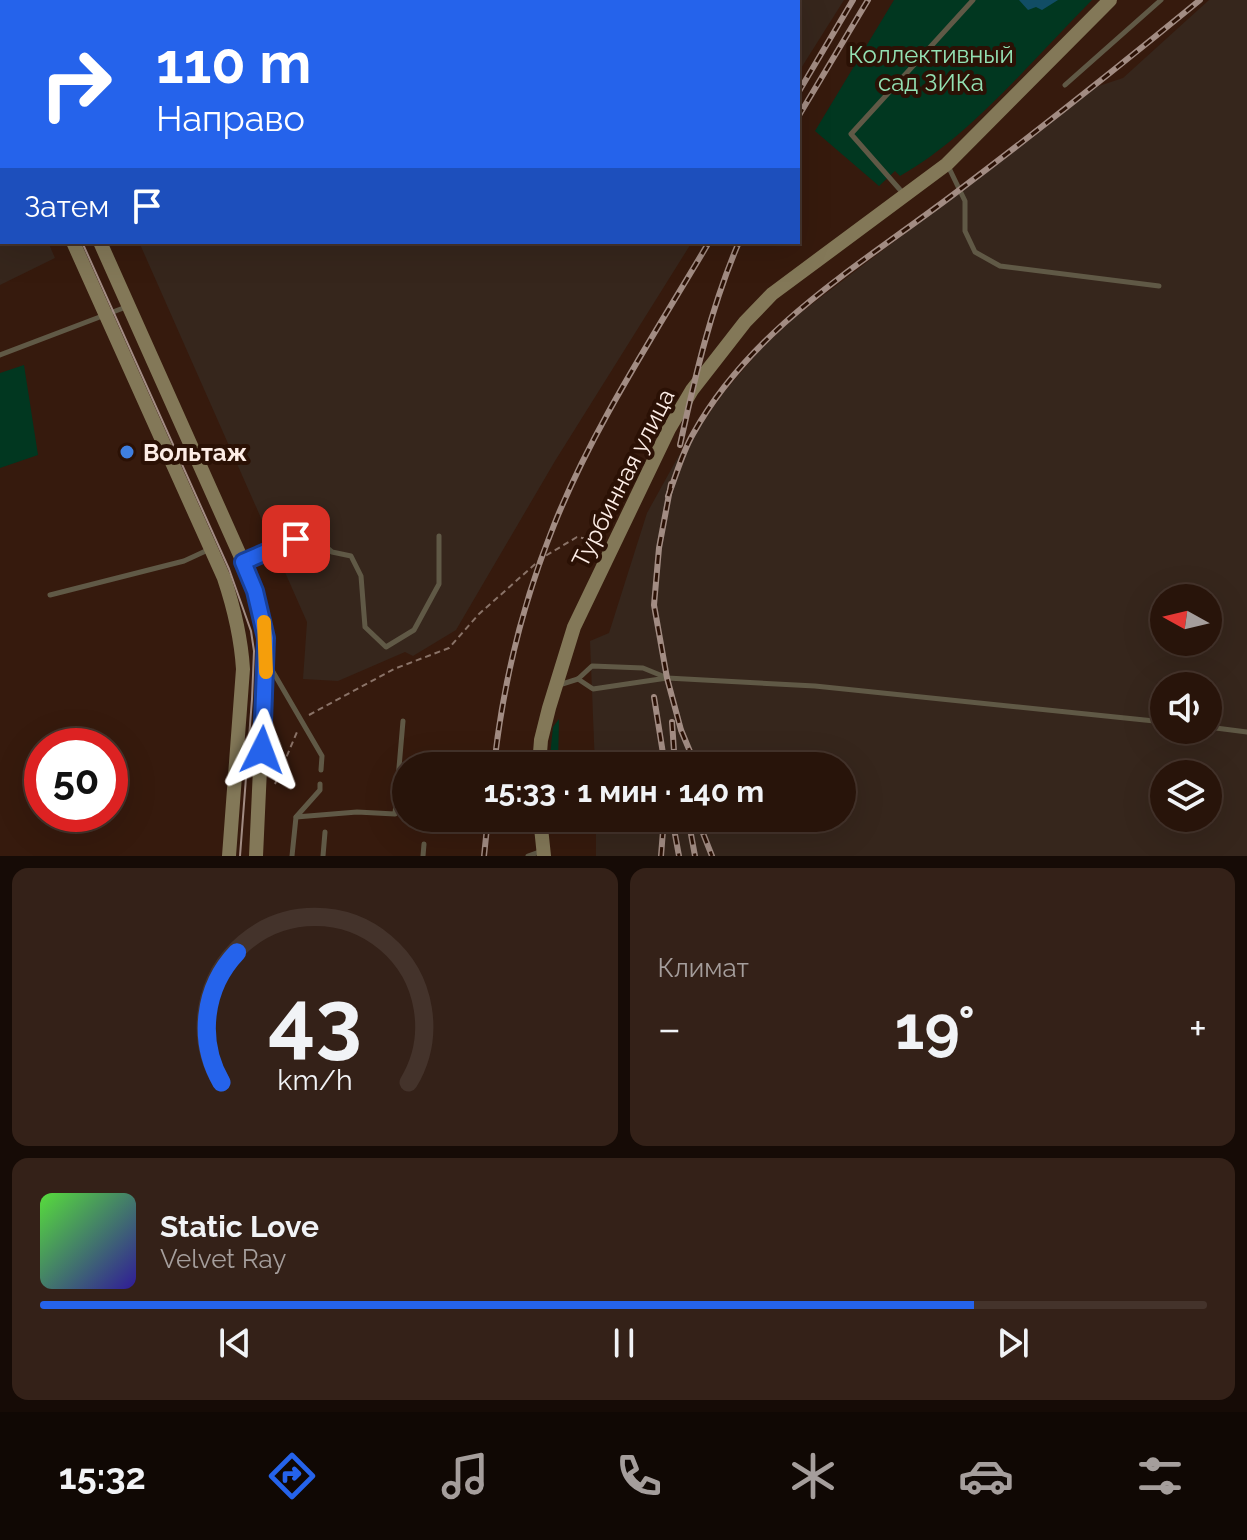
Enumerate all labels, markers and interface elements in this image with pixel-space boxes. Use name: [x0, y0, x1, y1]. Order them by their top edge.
text: 110 m: [156, 30, 311, 96]
icon: right: [24, 32, 128, 136]
park label: Коллективный сад ЗИКа: [848, 40, 1014, 97]
text: Направо: [156, 97, 305, 139]
icon: arrive: [125, 184, 169, 228]
text: Затем: [24, 189, 109, 224]
street label: Турбинная улица: [566, 384, 680, 572]
place label: Вольтаж: [143, 438, 248, 467]
marker: Вольтаж: [118, 443, 136, 461]
pin: [262, 505, 330, 573]
icon: arrive: [274, 517, 318, 561]
north arrow: [1150, 584, 1222, 656]
map controls: [1150, 584, 1222, 832]
button: sound: [1150, 672, 1222, 744]
position arrow: [220, 708, 304, 792]
speed limit sign: 50: [24, 728, 128, 832]
button: layers: [1150, 760, 1222, 832]
text: 15:33 · 1 мин · 140 m: [484, 774, 764, 809]
text: Климат: [658, 953, 749, 983]
text: 43: [268, 971, 362, 1068]
text: 19°: [895, 993, 975, 1063]
text: −: [658, 1003, 681, 1054]
text: +: [1189, 1003, 1207, 1054]
text: km/h: [277, 1063, 352, 1097]
text: Static Love: [160, 1209, 319, 1244]
text: Velvet Ray: [160, 1244, 286, 1274]
icon: previous: [213, 1321, 257, 1365]
icon: pause: [602, 1321, 646, 1365]
icon: next: [991, 1321, 1035, 1365]
icon: directions: [264, 1448, 320, 1504]
icon: music: [437, 1448, 493, 1504]
icon: phone: [611, 1448, 667, 1504]
icon: climate: [785, 1448, 841, 1504]
icon: car: [958, 1448, 1014, 1504]
icon: filters: [1132, 1448, 1188, 1504]
text: 15:32: [59, 1455, 146, 1497]

